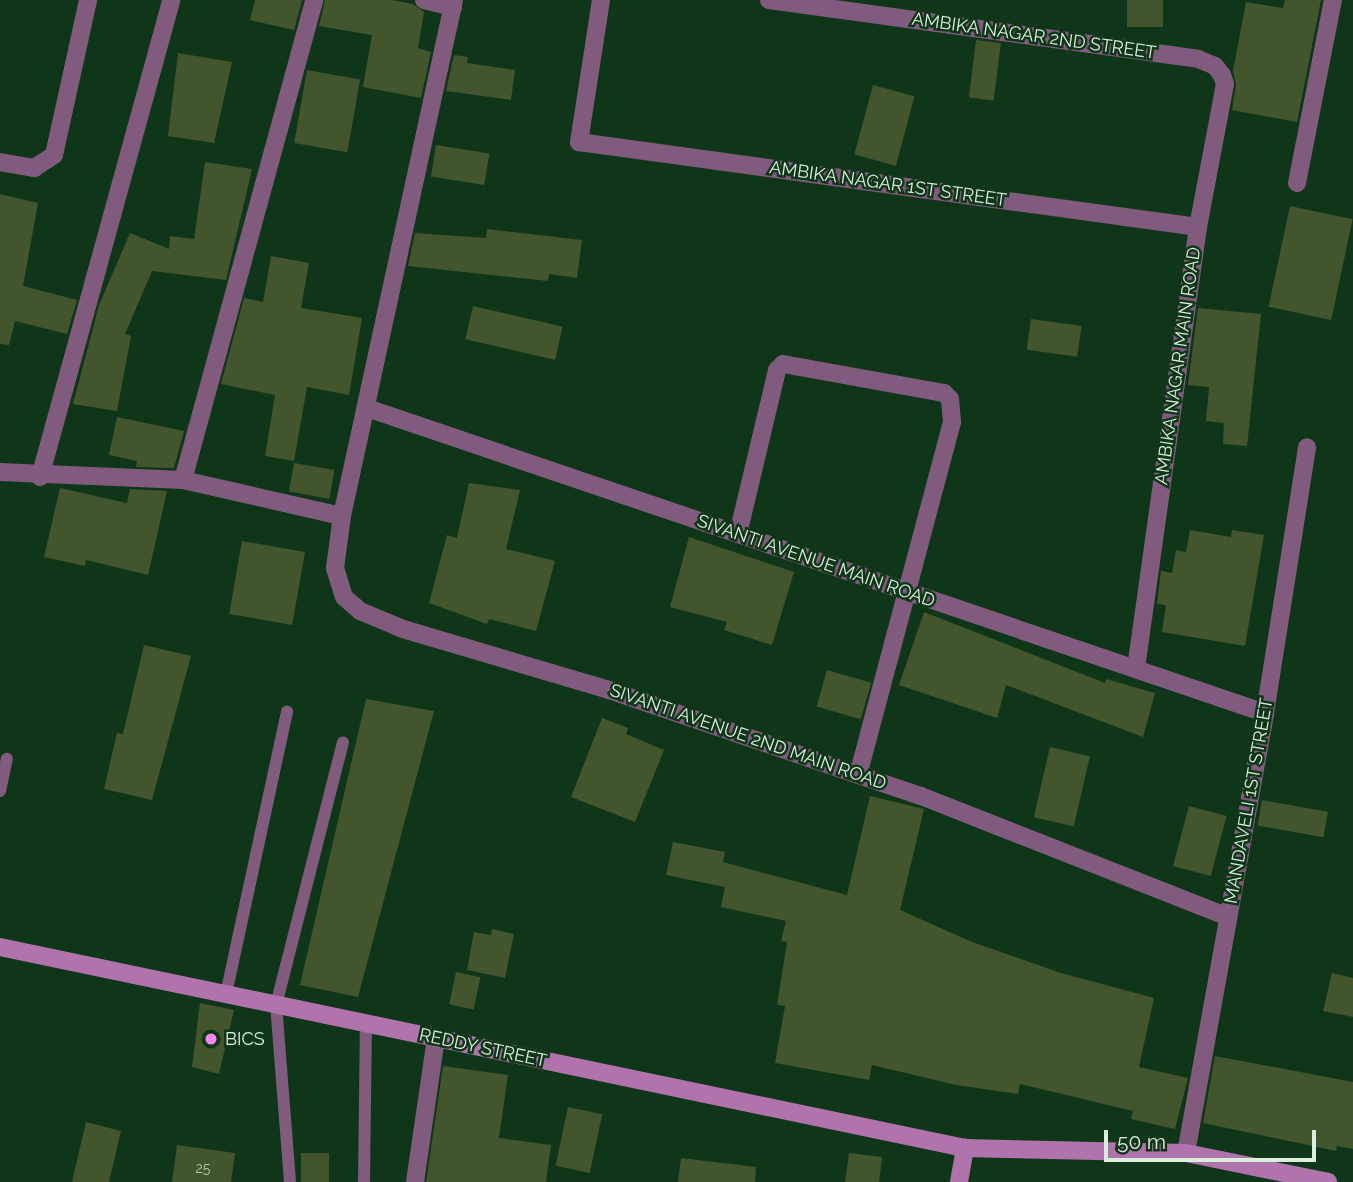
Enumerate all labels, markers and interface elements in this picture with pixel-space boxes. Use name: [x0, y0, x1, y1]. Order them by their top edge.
street label: AMBIKA NAGAR 2ND STREET: [910, 8, 1158, 64]
street label: AMBIKA NAGAR 1ST STREET: [767, 157, 1009, 211]
street label: AMBIKA NAGAR MAIN ROAD: [1151, 245, 1205, 487]
street label: SIVANTI AVENUE MAIN ROAD: [694, 510, 938, 612]
street label: SIVANTI AVENUE 2ND MAIN ROAD: [607, 679, 889, 795]
street label: MANDAVELI 1ST STREET: [1220, 696, 1278, 906]
street label: REDDY STREET: [417, 1024, 549, 1072]
place label: BICS: [225, 1028, 265, 1050]
marker: BICS: [203, 1031, 219, 1047]
scale bar: [1108, 1116, 1320, 1160]
text: 50 m: [1117, 1129, 1166, 1154]
house number: 25: [196, 1160, 210, 1176]

